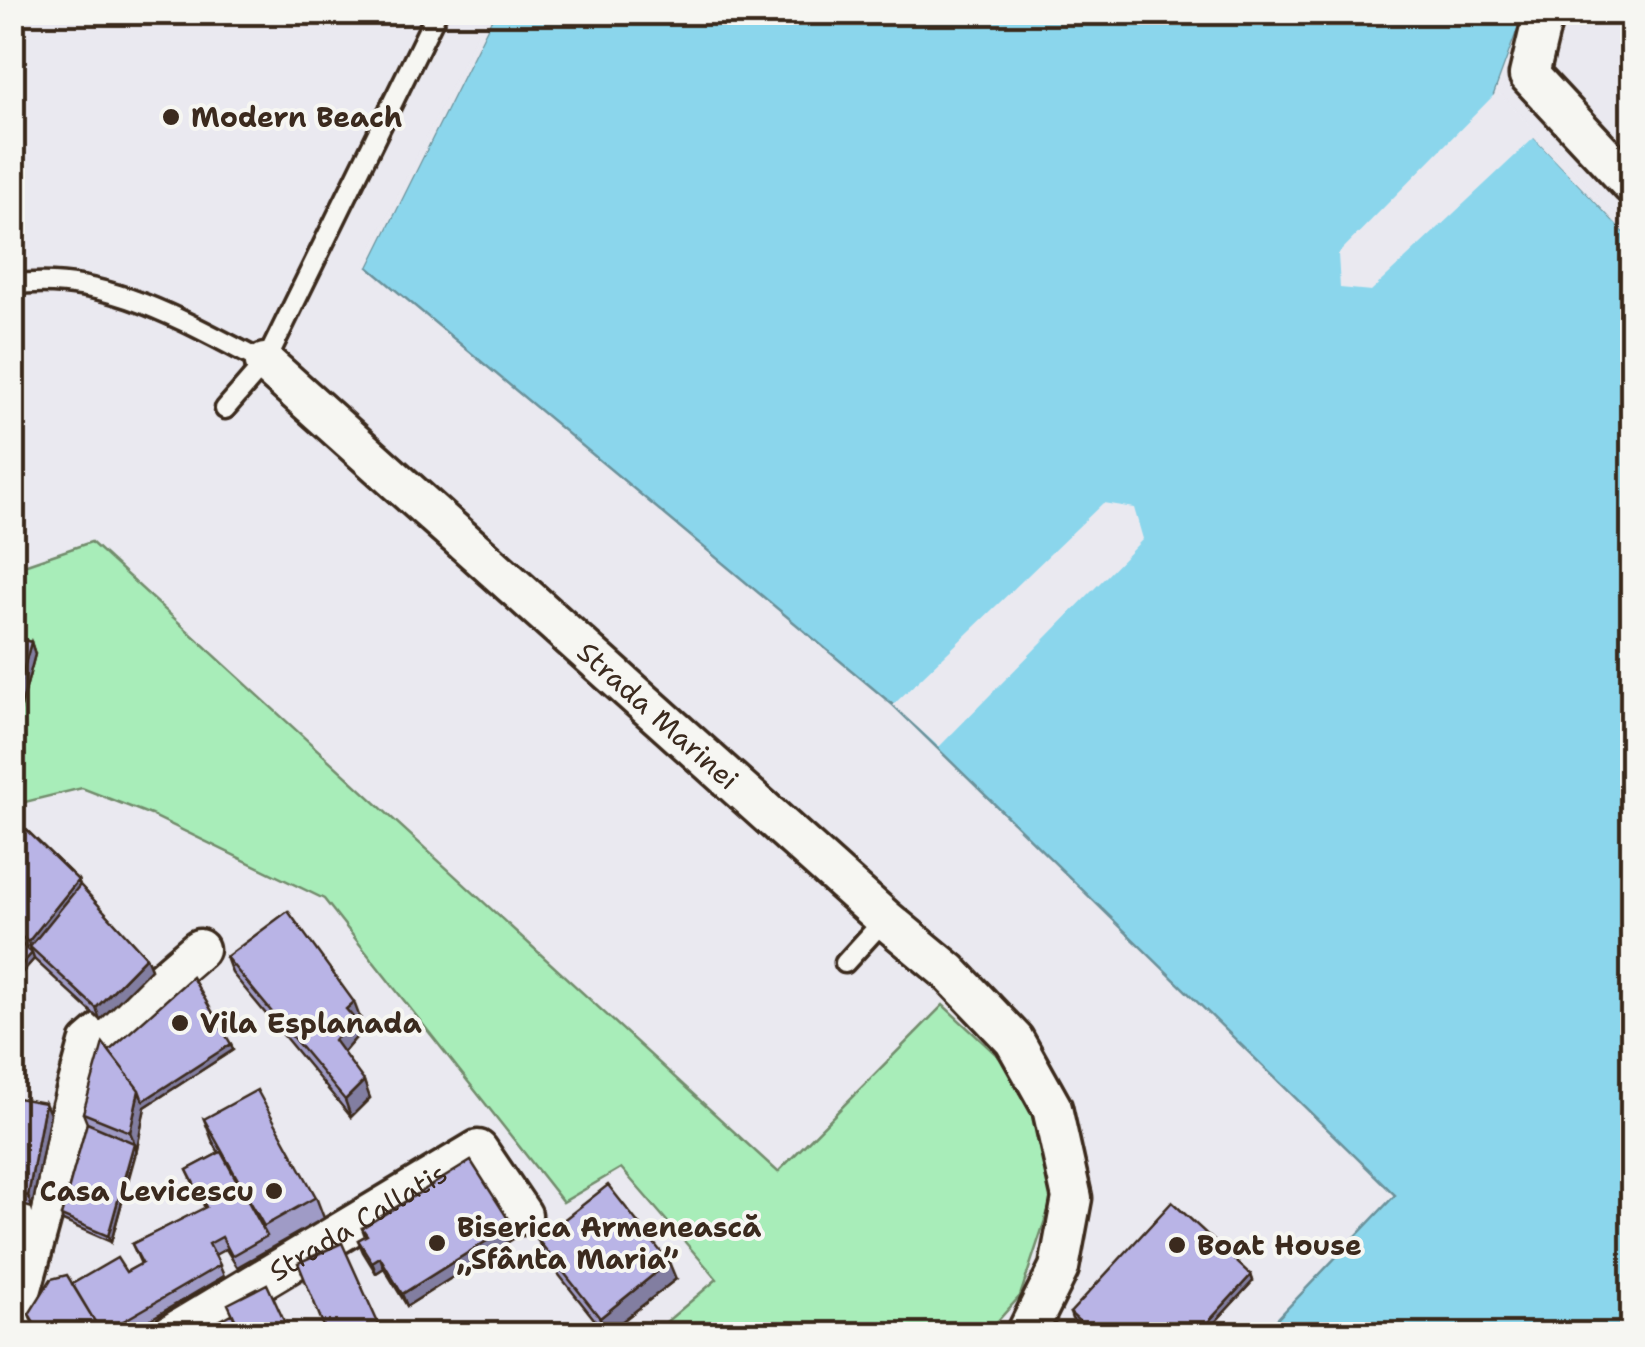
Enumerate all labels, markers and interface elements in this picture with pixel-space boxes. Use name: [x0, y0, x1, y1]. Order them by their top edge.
place label: Modern Beach: [191, 98, 403, 136]
marker: Modern Beach: [160, 106, 182, 128]
street label: Strada Marinei: [569, 633, 747, 798]
place label: Vila Esplanada: [200, 1004, 422, 1042]
marker: Vila Esplanada: [169, 1012, 191, 1034]
street label: Strada Callatis: [262, 1154, 454, 1290]
place label: Casa Levicescu: [40, 1172, 254, 1210]
marker: Casa Levicescu: [263, 1180, 285, 1202]
place label: Biserica Armenească „Sfânta Maria”: [457, 1208, 761, 1278]
place label: Boat House: [1197, 1226, 1362, 1264]
marker: Biserica Armenească „Sfânta Maria”: [426, 1232, 448, 1254]
marker: Boat House: [1166, 1234, 1188, 1256]

